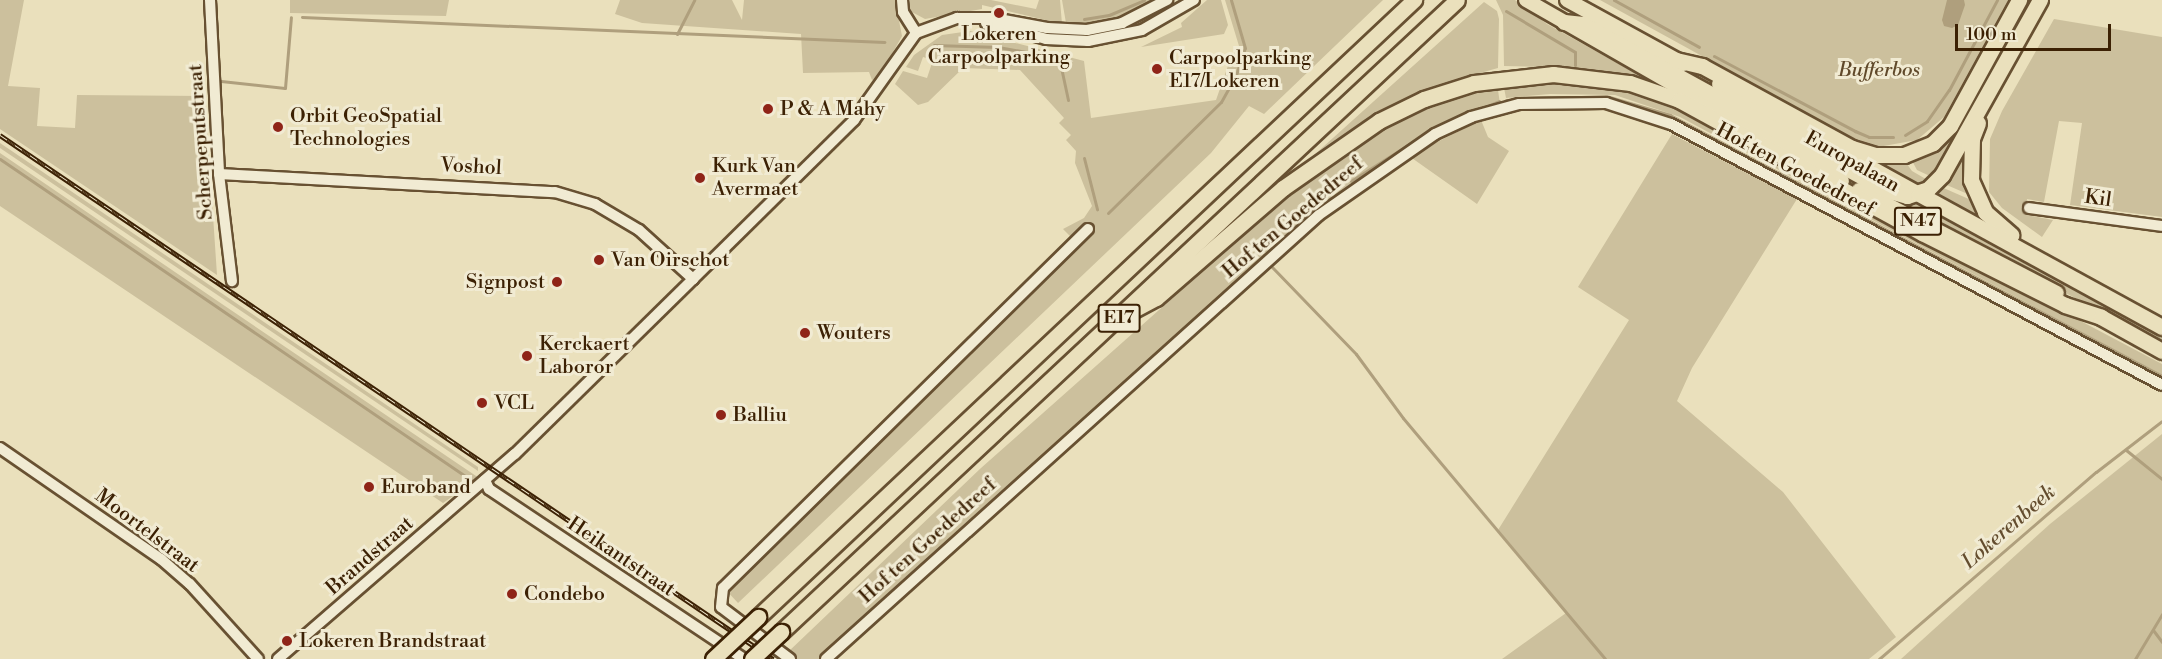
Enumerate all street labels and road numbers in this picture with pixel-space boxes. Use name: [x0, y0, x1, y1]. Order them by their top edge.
street label: Scherpeputstraat: [184, 63, 218, 221]
street label: Hof ten Goededreef: [1712, 118, 1878, 222]
street label: Europalaan: [1800, 126, 1904, 198]
street label: Hof ten Goededreef: [1218, 152, 1368, 284]
street label: Voshol: [440, 153, 502, 181]
street label: Kil: [2083, 185, 2113, 213]
road number: N47: [1892, 206, 1944, 236]
road number: E17: [1096, 303, 1142, 333]
street label: Hof ten Goededreef: [855, 473, 1001, 609]
street label: Moortelstraat: [90, 484, 204, 578]
street label: Brandstraat: [321, 512, 419, 600]
street label: Heikantstraat: [563, 512, 679, 602]

